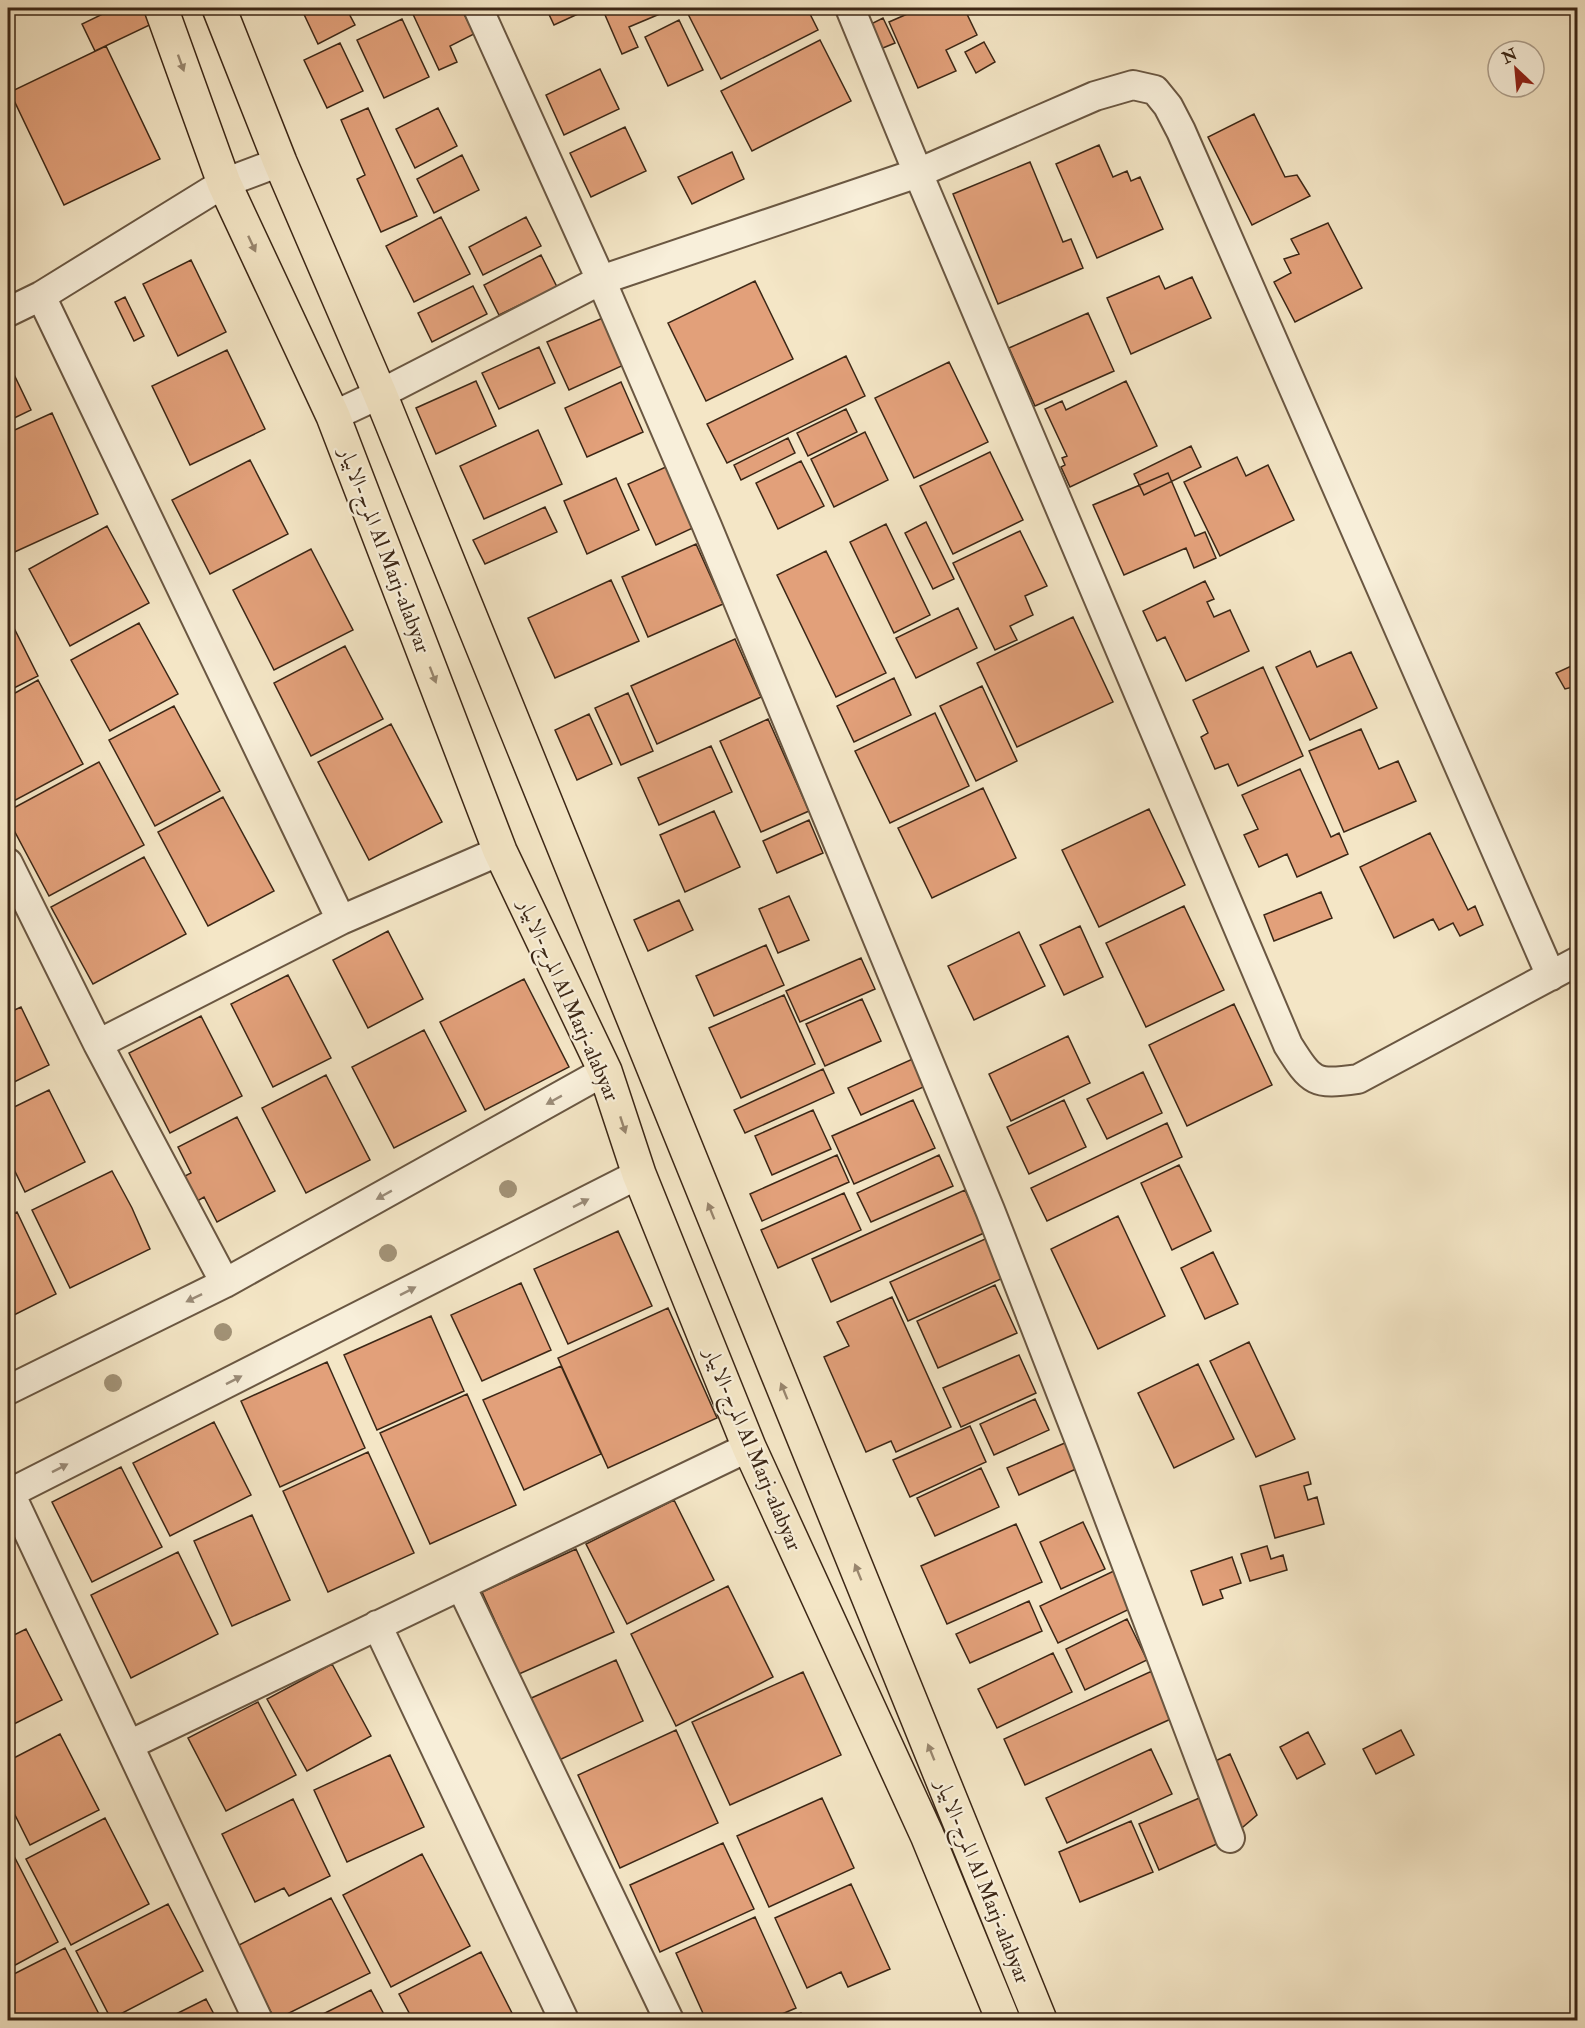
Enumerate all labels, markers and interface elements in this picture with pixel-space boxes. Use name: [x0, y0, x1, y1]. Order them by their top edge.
north arrow: [1486, 39, 1546, 99]
text: N: [1498, 44, 1521, 69]
one-way arrow: [176, 54, 186, 72]
one-way arrow: [248, 235, 257, 252]
street label: المرج-الابيار Al Marj-alabyar: [327, 442, 436, 659]
one-way arrow: [429, 666, 438, 684]
street label: المرج-الابيار Al Marj-alabyar: [506, 893, 625, 1108]
one-way arrow: [545, 1095, 562, 1105]
one-way arrow: [619, 1116, 628, 1134]
one-way arrow: [375, 1190, 392, 1200]
one-way arrow: [573, 1198, 590, 1208]
one-way arrow: [705, 1201, 715, 1219]
one-way arrow: [399, 1287, 416, 1296]
one-way arrow: [186, 1294, 203, 1303]
street label: المرج-الابيار Al Marj-alabyar: [692, 1342, 808, 1557]
one-way arrow: [225, 1375, 242, 1384]
one-way arrow: [779, 1382, 788, 1400]
one-way arrow: [51, 1463, 68, 1473]
one-way arrow: [853, 1562, 863, 1580]
one-way arrow: [926, 1743, 936, 1761]
street label: المرج-الابيار Al Marj-alabyar: [924, 1773, 1036, 1990]

